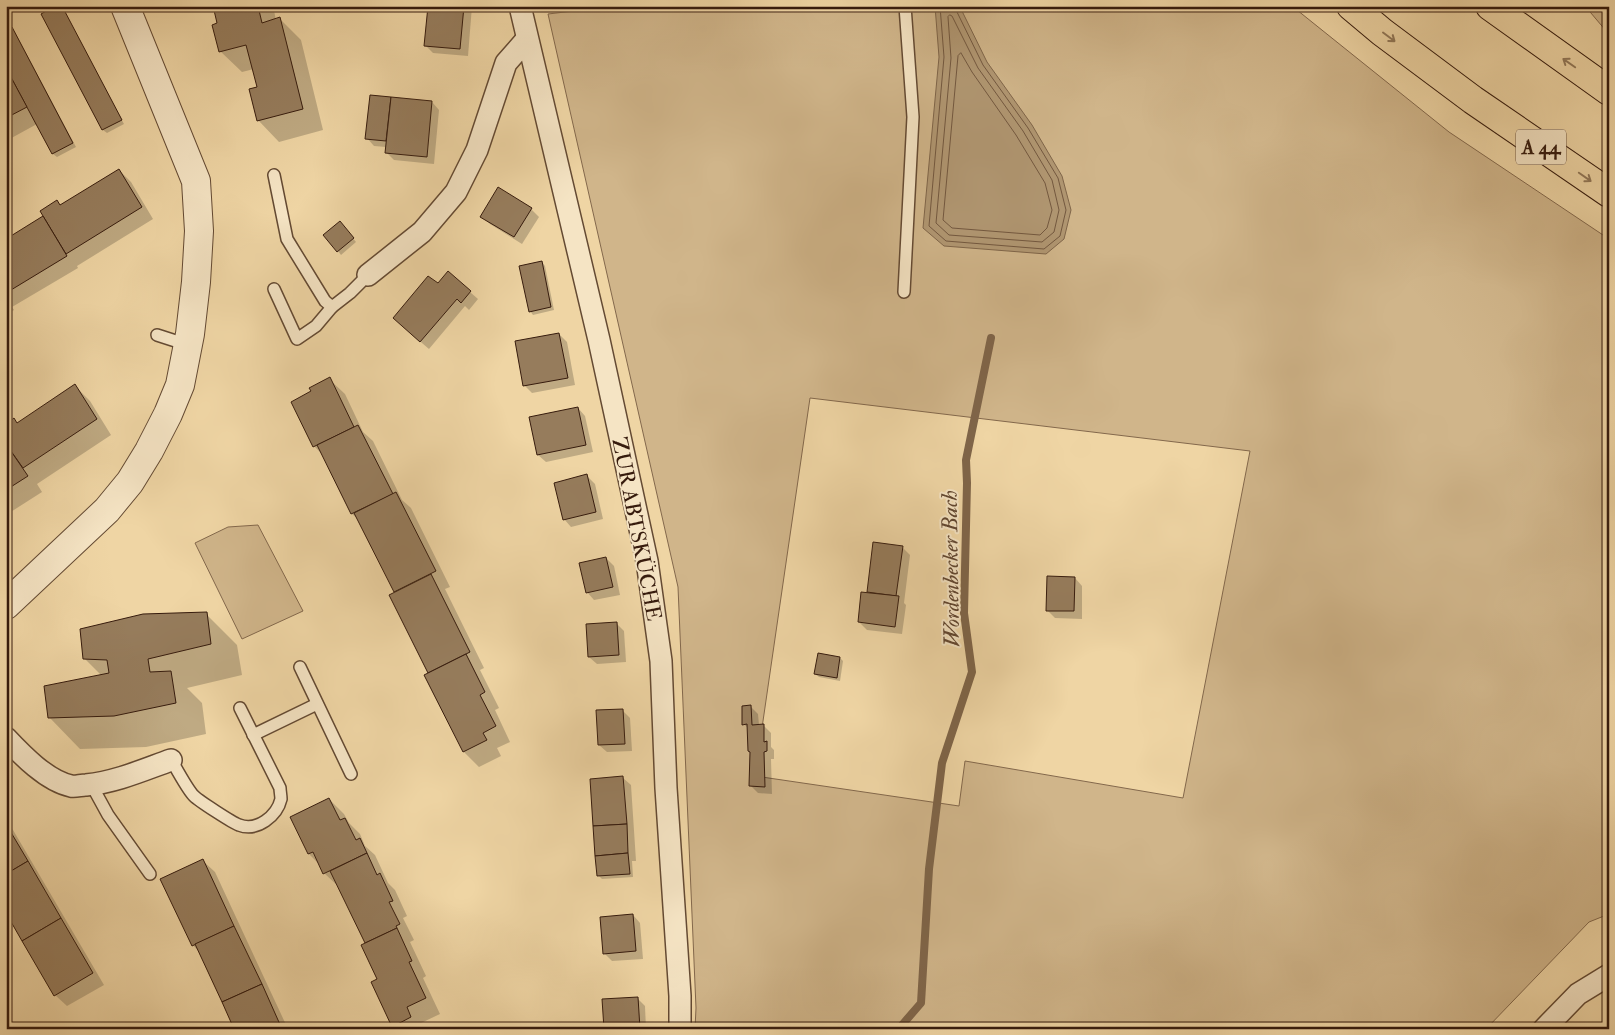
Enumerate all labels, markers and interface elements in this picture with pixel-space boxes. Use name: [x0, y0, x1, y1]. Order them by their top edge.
one-way arrow: [1382, 32, 1396, 42]
one-way arrow: [1562, 58, 1576, 68]
road number: A 44: [1516, 130, 1566, 164]
one-way arrow: [1578, 172, 1592, 182]
street label: ZUR ABTSKÜCHE: [605, 435, 668, 623]
water label: Wordenbecker Bach: [936, 490, 966, 648]

